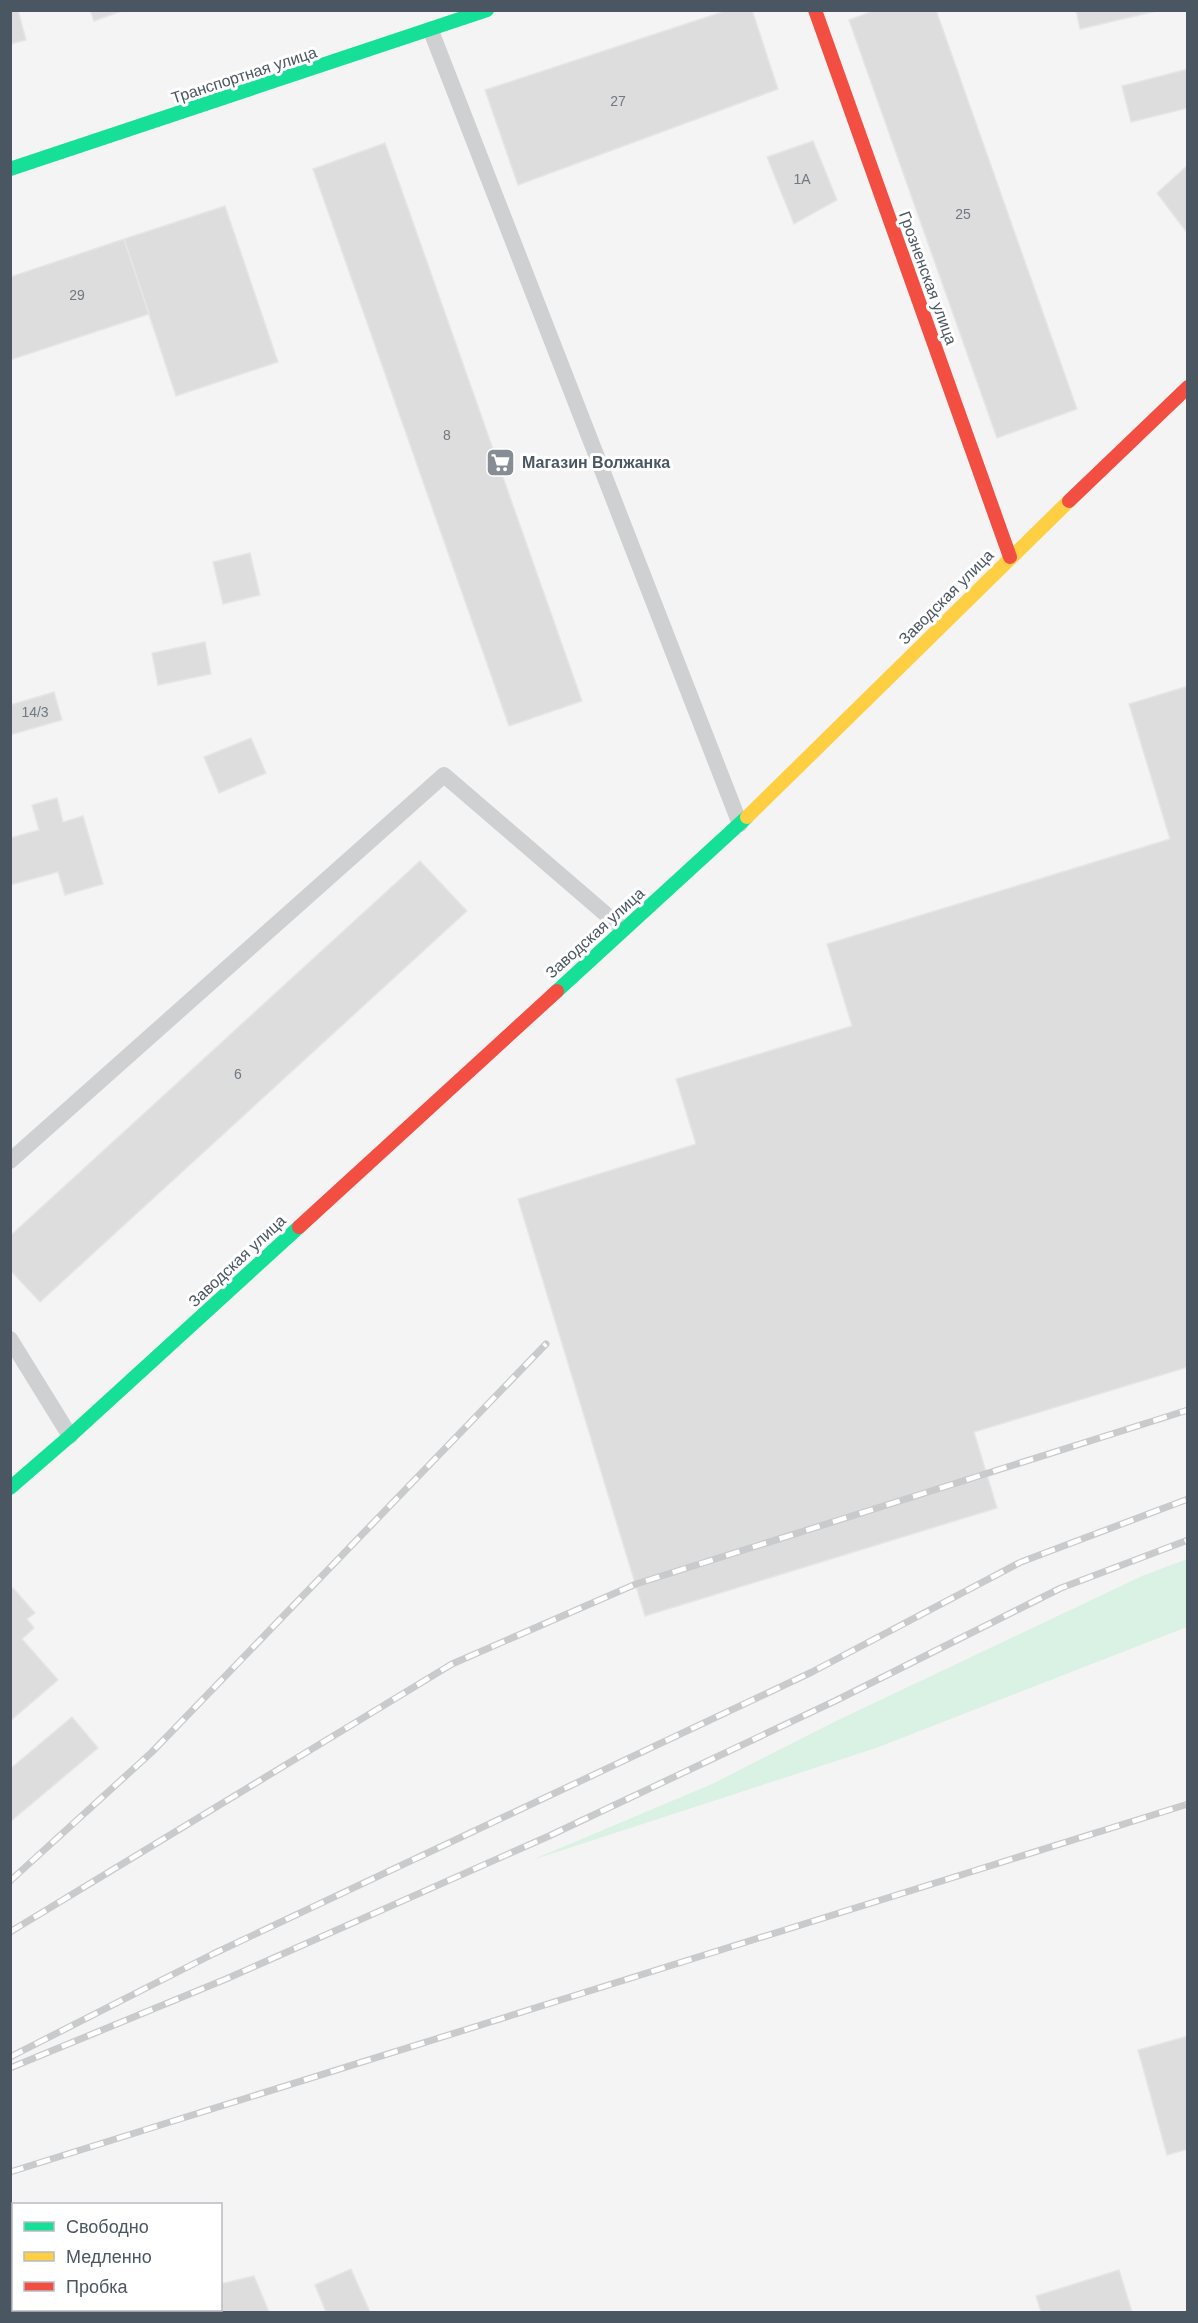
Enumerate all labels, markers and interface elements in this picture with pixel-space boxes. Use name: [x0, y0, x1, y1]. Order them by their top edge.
street label: Транспортная улица: [169, 43, 319, 107]
house number: 27: [610, 93, 626, 109]
house number: 1А: [793, 171, 811, 187]
house number: 25: [955, 206, 971, 222]
street label: Грозненская улица: [896, 209, 960, 347]
house number: 29: [69, 287, 85, 303]
house number: 8: [443, 427, 451, 443]
supermarket icon: Магазин Волжанка: [485, 446, 517, 478]
place label: Магазин Волжанка: [522, 454, 670, 471]
street label: Заводская улица: [895, 546, 997, 648]
house number: 14/3: [21, 704, 49, 720]
street label: Заводская улица: [542, 884, 648, 982]
house number: 6: [234, 1066, 242, 1082]
street label: Заводская улица: [185, 1212, 289, 1310]
legend: [12, 2203, 222, 2311]
text: Свободно: [66, 2217, 149, 2237]
text: Медленно: [66, 2247, 152, 2267]
text: Пробка: [66, 2277, 129, 2297]

